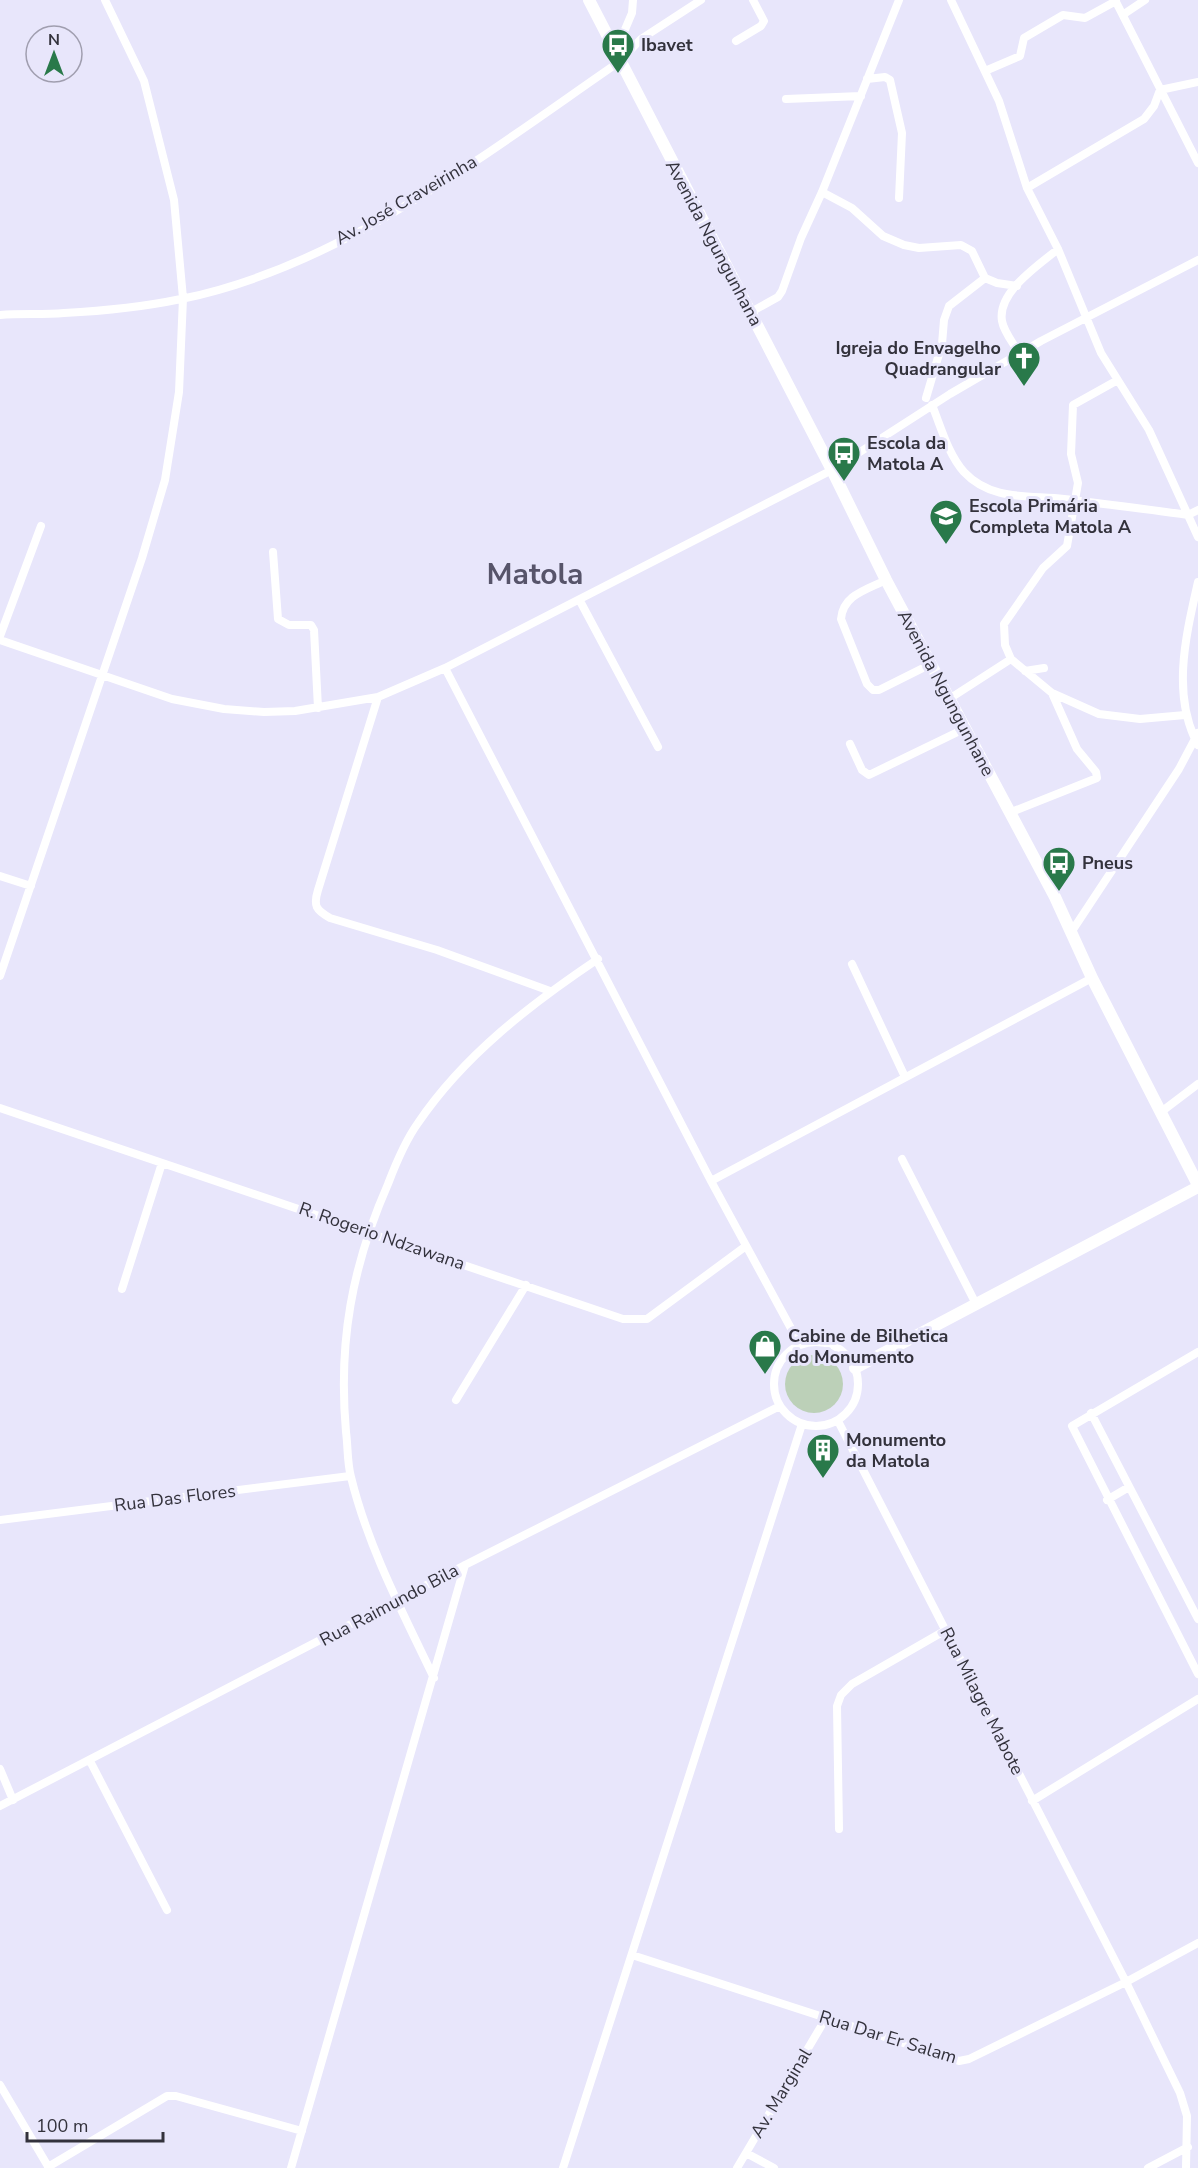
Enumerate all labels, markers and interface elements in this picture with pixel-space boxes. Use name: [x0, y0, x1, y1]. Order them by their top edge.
north arrow: [24, 24, 84, 84]
bus stop icon: Ibavet: [600, 27, 636, 74]
text: N: [48, 29, 60, 51]
place label: Ibavet: [641, 33, 693, 57]
street label: Av. José Craveirinha: [331, 150, 481, 250]
street label: Avenida Ngungunhana: [660, 156, 768, 330]
place label: Igreja do Envagelho Quadrangular: [835, 336, 1001, 381]
church icon: Igreja do Envagelho Quadrangular: [1006, 340, 1042, 387]
place label: Escola da Matola A: [867, 431, 946, 476]
bus stop icon: Escola da Matola A: [826, 435, 862, 482]
place label: Escola Primária Completa Matola A: [969, 494, 1132, 539]
school or university icon: Escola Primária Completa Matola A: [928, 498, 964, 545]
district label: Matola: [486, 554, 584, 595]
street label: Avenida Ngungunhane: [892, 606, 1000, 780]
bus stop icon: Pneus: [1041, 845, 1077, 892]
place label: Pneus: [1082, 851, 1133, 875]
street label: R. Rogerio Ndzawana: [296, 1196, 468, 1276]
place label: Cabine de Bilhetica do Monumento: [788, 1324, 948, 1369]
shop icon: Cabine de Bilhetica do Monumento: [747, 1328, 783, 1375]
place label: Monumento da Matola: [846, 1428, 946, 1473]
building icon: Monumento da Matola: [805, 1432, 841, 1479]
street label: Rua Das Flores: [113, 1479, 237, 1517]
street label: Rua Raimundo Bila: [315, 1558, 463, 1652]
street label: Rua Milagre Mabote: [934, 1623, 1030, 1779]
street label: Rua Dar Er Salam: [816, 2005, 960, 2069]
street label: Av. Marginal: [745, 2043, 818, 2142]
scale bar: [27, 2105, 164, 2143]
text: 100 m: [36, 2114, 88, 2138]

